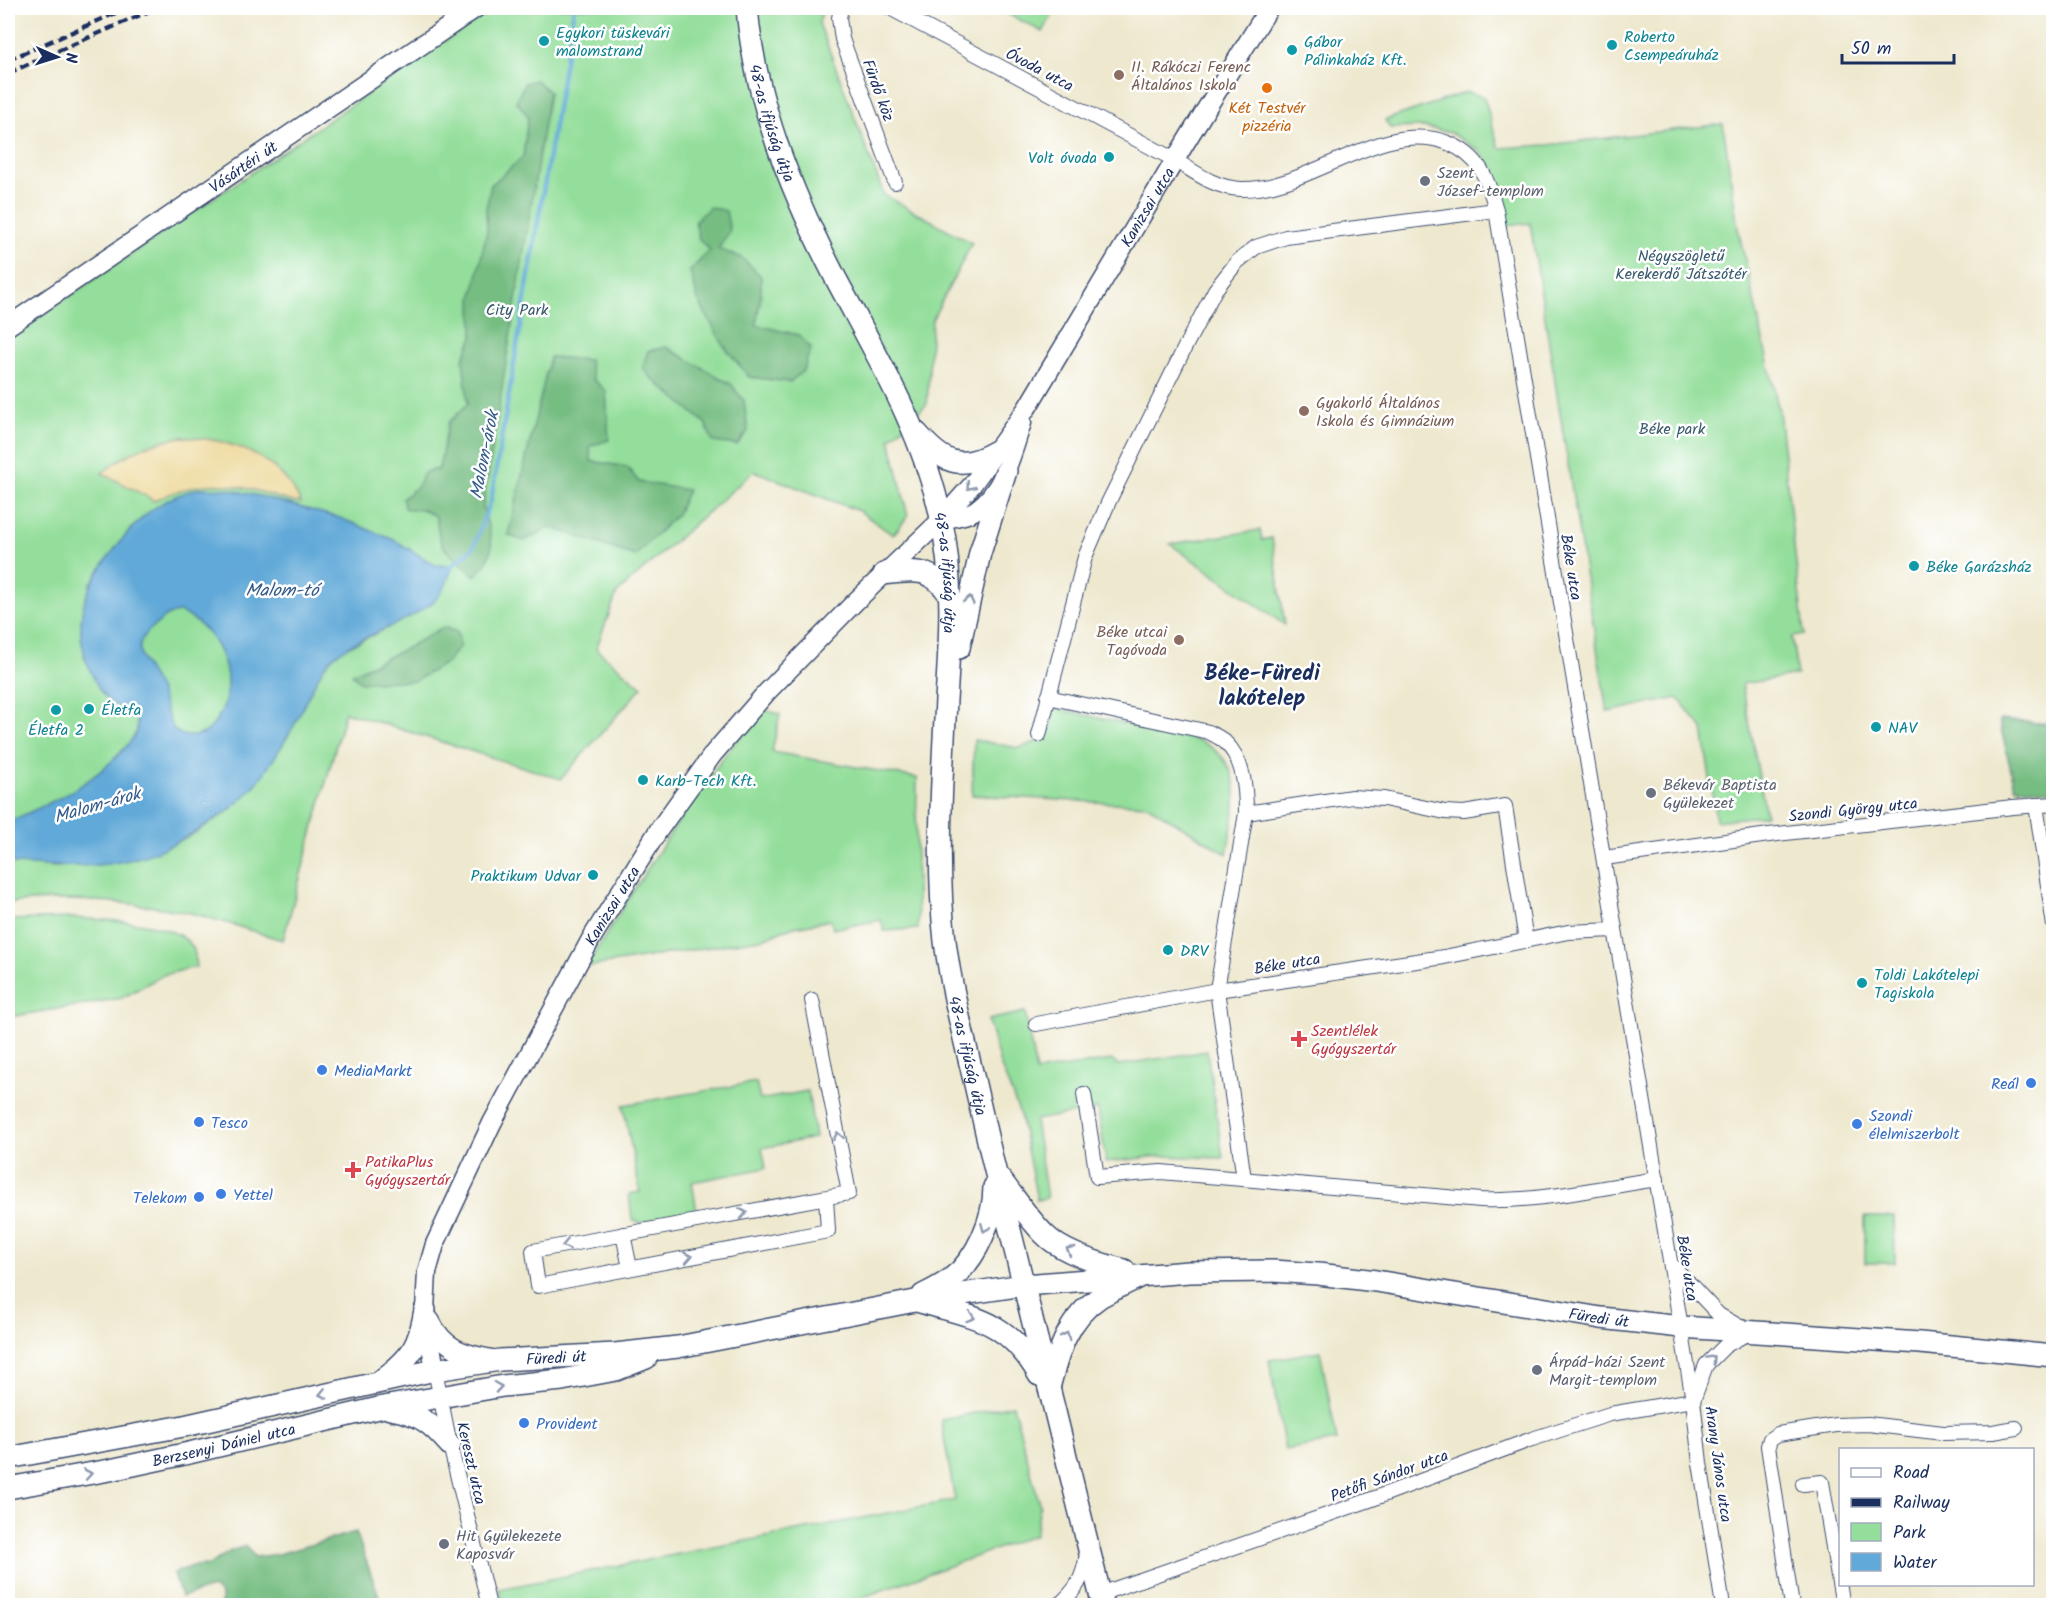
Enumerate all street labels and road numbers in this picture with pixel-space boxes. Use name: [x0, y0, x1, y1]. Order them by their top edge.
street label: Óvoda utca: [1001, 42, 1078, 99]
street label: Fürdő köz: [855, 56, 900, 125]
street label: 48-as ifjúság útja: [741, 62, 801, 186]
street label: Vásártéri út: [204, 135, 284, 200]
street label: Kanizsai utca: [1115, 163, 1182, 252]
street label: 48-as ifjúság útja: [926, 510, 961, 634]
street label: Béke utca: [1553, 532, 1588, 602]
street label: Szondi György utca: [1788, 791, 1919, 830]
street label: Kanizsai utca: [579, 862, 647, 950]
street label: Béke utca: [1252, 947, 1322, 982]
street label: 48-as ifjúság útja: [941, 994, 993, 1118]
street label: Béke utca: [1669, 1233, 1704, 1303]
street label: Füredi út: [1567, 1302, 1631, 1335]
street label: Füredi út: [525, 1344, 588, 1373]
street label: Arany János utca: [1697, 1404, 1738, 1524]
street label: Berzsenyi Dániel utca: [150, 1417, 298, 1475]
street label: Kereszt utca: [449, 1420, 492, 1507]
street label: Petőfi Sándor utca: [1327, 1443, 1452, 1509]

